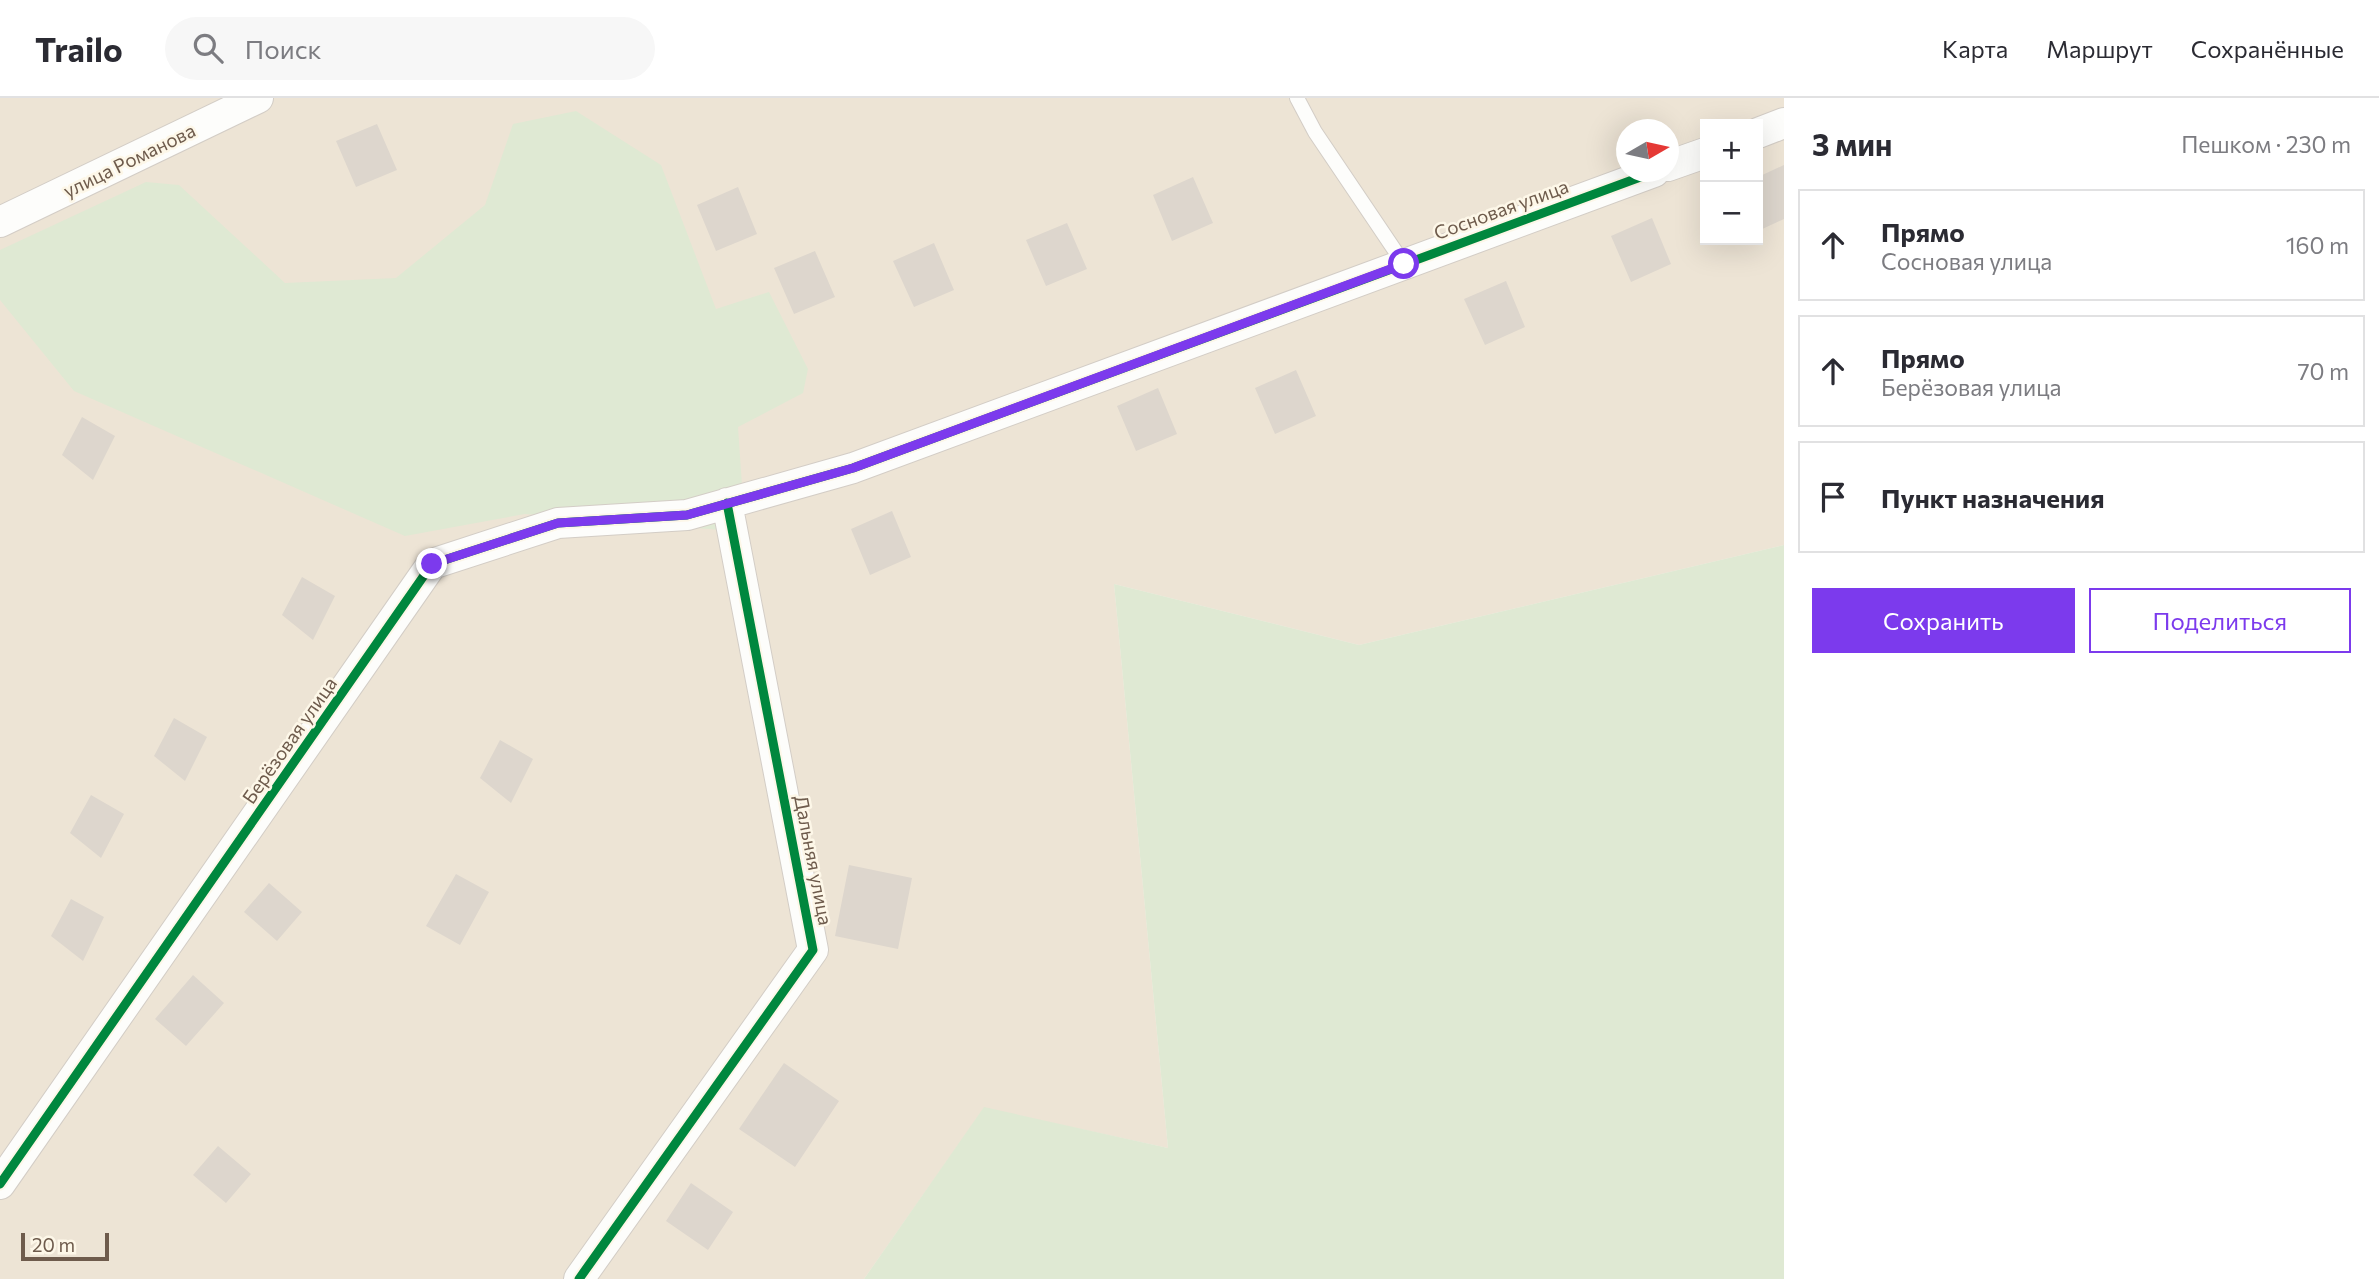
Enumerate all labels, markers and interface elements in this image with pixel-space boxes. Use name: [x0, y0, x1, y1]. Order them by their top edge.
search box: [165, 17, 655, 80]
text: Trailo: [35, 28, 123, 69]
icon: search: [189, 29, 227, 67]
text: Поиск: [245, 33, 321, 64]
text: Карта: [1942, 34, 2008, 63]
text: Маршрут: [2046, 34, 2153, 63]
text: Сохранённые: [2191, 34, 2344, 63]
street label: улица Романова: [59, 118, 199, 202]
north arrow: [1616, 119, 1679, 182]
map controls: [1700, 119, 1763, 245]
button: +: [1700, 119, 1763, 182]
text: 3 мин: [1812, 125, 1892, 162]
text: Пешком · 230 m: [2181, 130, 2351, 158]
street label: Сосновая улица: [1431, 174, 1571, 244]
button: −: [1700, 182, 1763, 245]
text: Прямо: [1881, 216, 1965, 247]
icon: ahead: [1814, 226, 1852, 264]
text: 160 m: [2286, 231, 2349, 259]
text: Сосновая улица: [1881, 247, 2052, 275]
route start: [1388, 248, 1419, 279]
text: Прямо: [1881, 342, 1965, 373]
icon: ahead: [1814, 352, 1852, 390]
text: 70 m: [2297, 357, 2349, 385]
text: Берёзовая улица: [1881, 373, 2062, 401]
icon: arrive: [1814, 478, 1852, 516]
text: Пункт назначения: [1881, 482, 2105, 513]
route end: [416, 548, 447, 579]
button: Сохранить: [1812, 588, 2075, 653]
button: Поделиться: [2089, 588, 2351, 653]
street label: Берёзовая улица: [237, 672, 341, 808]
street label: Дальняя улица: [790, 793, 838, 927]
scale bar: [21, 1230, 108, 1262]
text: 20 m: [32, 1233, 75, 1256]

